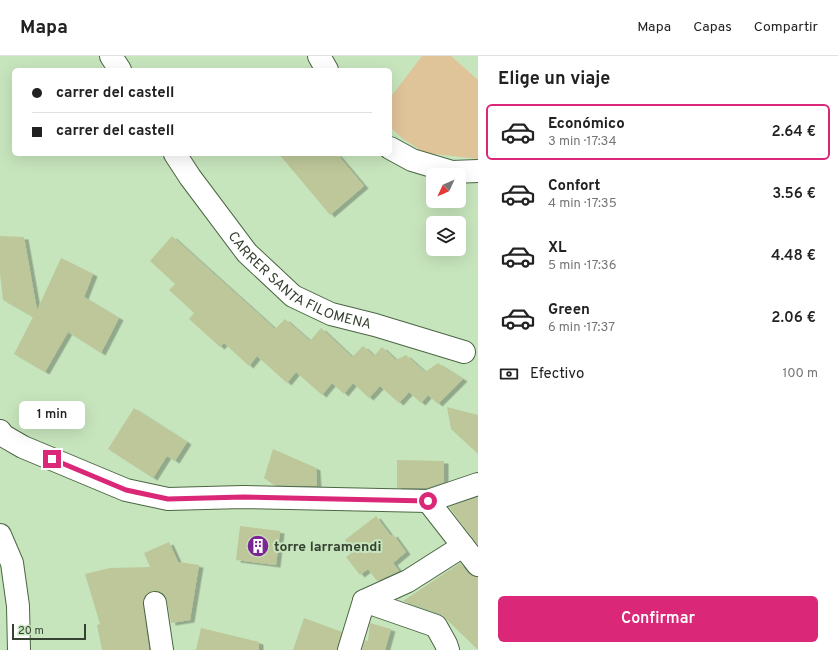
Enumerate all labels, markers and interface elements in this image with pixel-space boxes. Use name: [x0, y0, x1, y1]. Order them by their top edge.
text: Mapa: [20, 16, 68, 40]
text: Mapa: [637, 19, 671, 36]
text: Capas: [693, 19, 732, 36]
text: Compartir: [754, 19, 818, 36]
text: Elige un viaje: [498, 68, 610, 91]
text: carrer del castell: [56, 84, 174, 103]
icon: car: [500, 114, 536, 150]
text: Económico: [548, 115, 625, 134]
text: carrer del castell: [56, 122, 174, 141]
text: 2.64 €: [771, 123, 816, 142]
text: 3 min · 17:34: [548, 134, 617, 150]
north arrow: [426, 168, 466, 208]
map controls: [426, 168, 466, 256]
icon: car: [500, 176, 536, 212]
text: Confort: [548, 177, 600, 196]
text: 3.56 €: [772, 185, 816, 204]
text: 4 min · 17:35: [548, 196, 617, 212]
button: layers: [426, 216, 466, 256]
street label: CARRER SANTA FILOMENA: [224, 228, 373, 334]
icon: car: [500, 238, 536, 274]
text: XL: [548, 239, 566, 258]
text: 4.48 €: [771, 247, 816, 266]
text: 5 min · 17:36: [548, 258, 616, 274]
icon: car: [500, 300, 536, 336]
text: Green: [548, 301, 590, 320]
text: 2.06 €: [771, 309, 816, 328]
text: 6 min · 17:37: [548, 320, 615, 336]
icon: cash: [498, 363, 520, 385]
text: Efectivo: [530, 365, 584, 384]
text: 100 m: [782, 366, 818, 382]
callout: 1 min: [19, 401, 85, 429]
text: 1 min: [37, 407, 67, 423]
route end: [43, 450, 61, 468]
route start: [419, 492, 437, 510]
building icon: torre larramendi: [245, 533, 271, 559]
place label: torre larramendi: [274, 539, 381, 556]
button: Confirmar: [498, 596, 818, 642]
scale bar: [12, 622, 86, 641]
text: 20 m: [18, 624, 44, 638]

